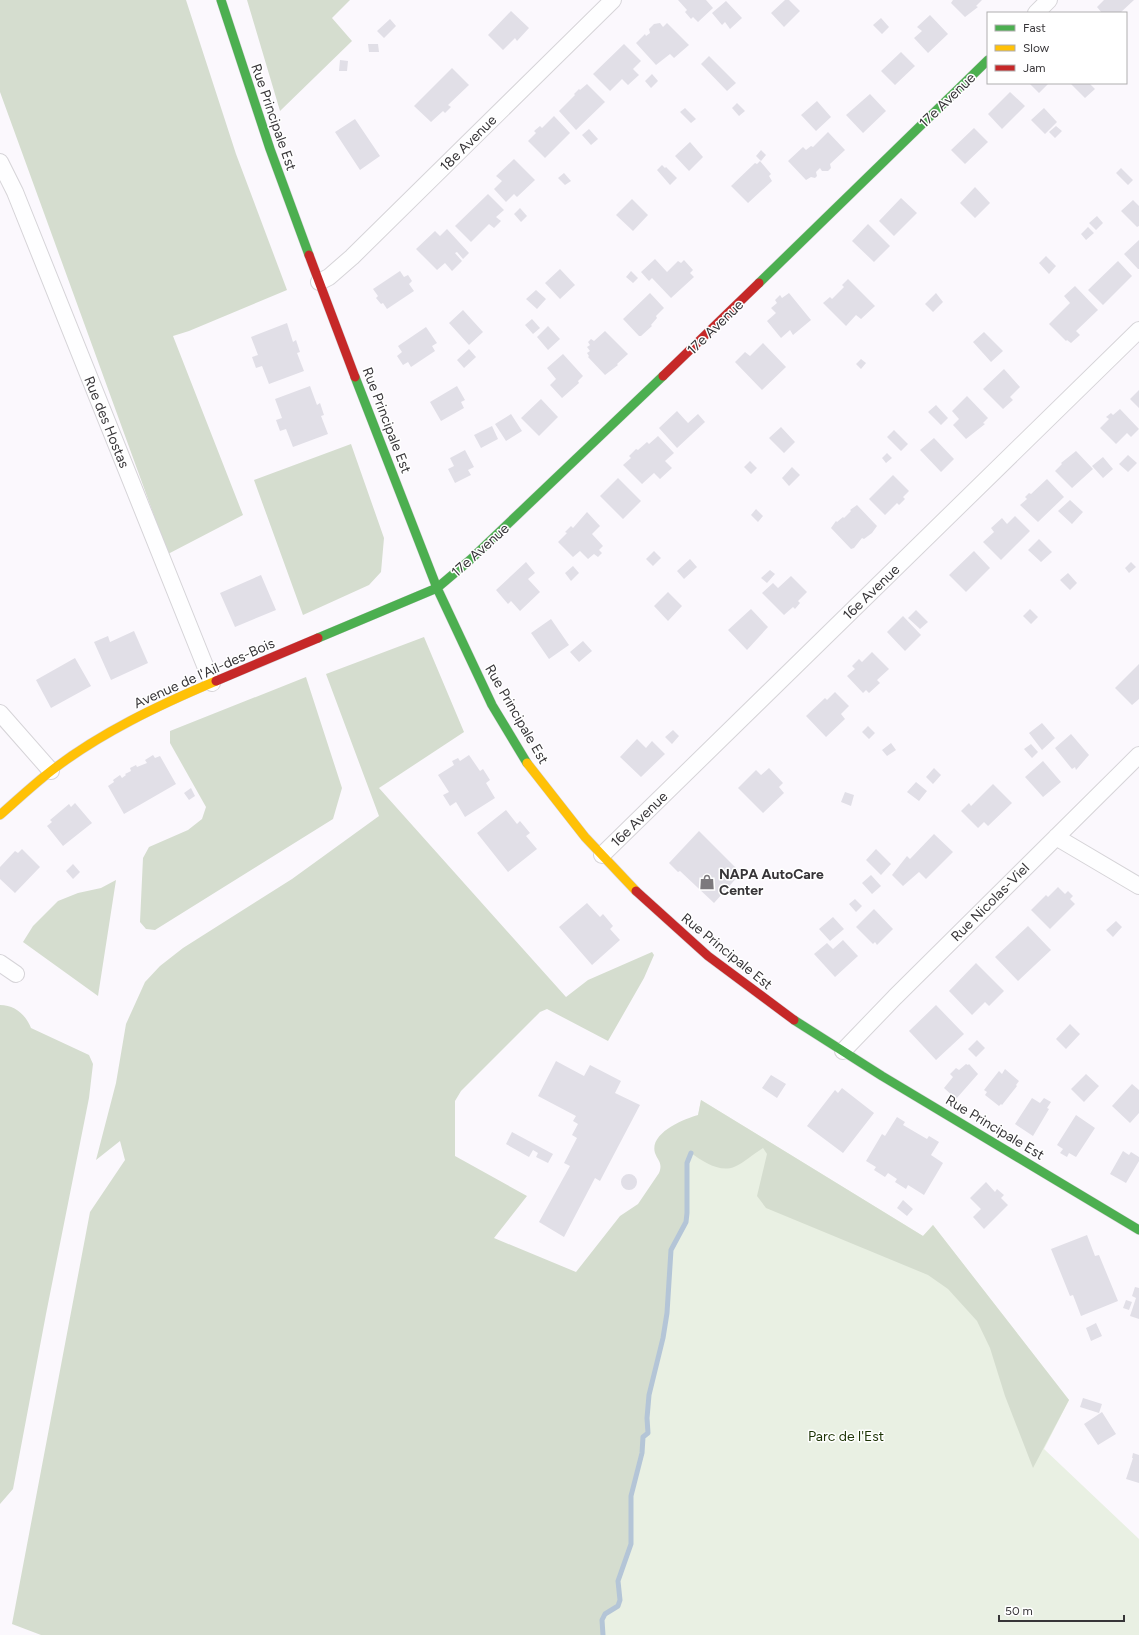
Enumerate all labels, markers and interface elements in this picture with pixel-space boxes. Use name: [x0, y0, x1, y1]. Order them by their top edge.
legend: [987, 12, 1127, 84]
text: Fast: [1023, 21, 1046, 35]
text: Slow: [1023, 41, 1050, 55]
street label: Rue Principale Est: [247, 61, 300, 173]
text: Jam: [1023, 61, 1046, 75]
street label: 17e Avenue: [916, 69, 979, 131]
street label: 18e Avenue: [437, 111, 500, 175]
street label: 17e Avenue: [684, 296, 747, 358]
street label: Rue Principale Est: [359, 365, 415, 476]
street label: Rue des Hostas: [80, 374, 133, 471]
street label: 17e Avenue: [448, 520, 513, 581]
street label: 16e Avenue: [839, 561, 903, 624]
street label: Avenue de l'Ail-des-Bois: [131, 635, 277, 712]
street label: Rue Principale Est: [481, 661, 552, 767]
street label: 16e Avenue: [607, 788, 671, 851]
street label: Rue Nicolas-Viel: [948, 860, 1033, 945]
place label: NAPA AutoCare Center: [719, 866, 824, 899]
shop icon: NAPA AutoCare Center: [698, 873, 716, 891]
street label: Rue Principale Est: [678, 910, 776, 993]
street label: Rue Principale Est: [942, 1091, 1047, 1164]
park label: Parc de l'Est: [808, 1428, 884, 1445]
scale bar: [999, 1597, 1124, 1623]
text: 50 m: [1005, 1604, 1033, 1618]

